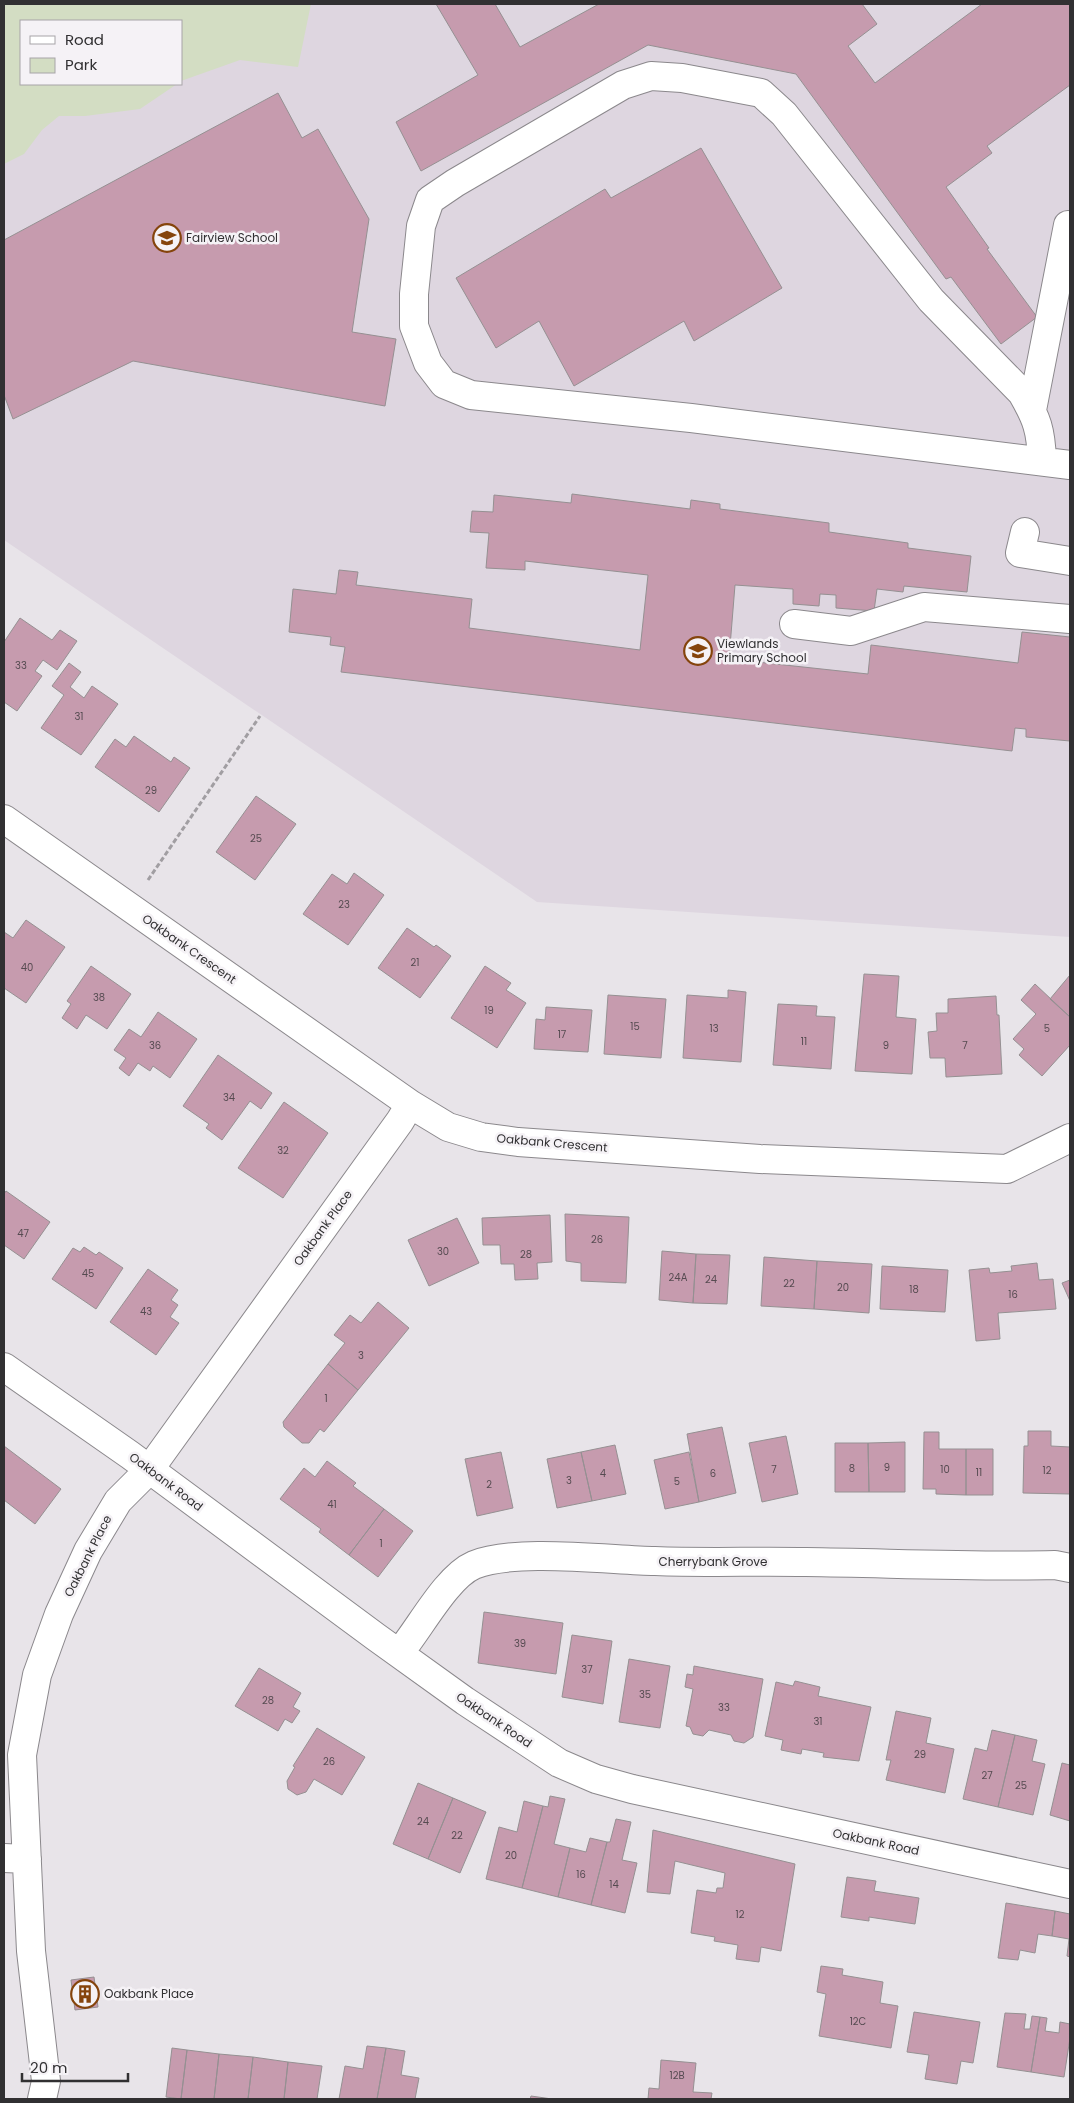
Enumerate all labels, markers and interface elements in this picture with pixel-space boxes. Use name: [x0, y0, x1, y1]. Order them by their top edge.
legend: [20, 20, 182, 85]
text: Road: [65, 29, 104, 50]
text: Park: [65, 54, 97, 75]
school or university icon: Fairview School: [152, 223, 182, 253]
place label: Fairview School: [186, 229, 278, 246]
place label: Viewlands Primary School: [717, 635, 807, 666]
school or university icon: Viewlands Primary School: [683, 636, 713, 666]
house number: 33: [15, 658, 27, 673]
house number: 31: [74, 709, 84, 724]
house number: 29: [145, 783, 157, 798]
house number: 25: [250, 831, 262, 846]
house number: 23: [338, 897, 350, 912]
street label: Oakbank Crescent: [139, 910, 240, 987]
house number: 21: [411, 955, 419, 970]
house number: 40: [21, 960, 33, 975]
house number: 38: [93, 990, 105, 1005]
house number: 19: [484, 1003, 494, 1018]
house number: 15: [630, 1019, 640, 1034]
house number: 13: [709, 1021, 719, 1036]
house number: 5: [1044, 1021, 1050, 1036]
house number: 17: [558, 1027, 567, 1042]
house number: 11: [801, 1034, 807, 1049]
house number: 36: [149, 1038, 161, 1053]
house number: 9: [883, 1038, 889, 1053]
house number: 7: [962, 1038, 968, 1053]
house number: 34: [223, 1090, 235, 1105]
street label: Oakbank Crescent: [496, 1129, 608, 1156]
house number: 32: [277, 1143, 289, 1158]
street label: Oakbank Place: [289, 1186, 356, 1269]
house number: 47: [17, 1226, 29, 1241]
house number: 26: [591, 1232, 603, 1247]
house number: 30: [437, 1244, 449, 1259]
house number: 28: [520, 1247, 532, 1262]
house number: 45: [82, 1266, 94, 1281]
house number: 24A: [669, 1270, 688, 1285]
house number: 24: [705, 1272, 717, 1287]
house number: 22: [783, 1276, 795, 1291]
house number: 20: [837, 1280, 849, 1295]
house number: 18: [909, 1282, 919, 1297]
house number: 16: [1008, 1287, 1018, 1302]
house number: 43: [140, 1304, 152, 1319]
house number: 3: [358, 1348, 364, 1363]
house number: 1: [324, 1391, 328, 1406]
street label: Oakbank Road: [126, 1448, 207, 1515]
house number: 9: [884, 1460, 890, 1475]
house number: 8: [849, 1461, 855, 1476]
house number: 7: [771, 1462, 777, 1477]
house number: 10: [940, 1462, 950, 1477]
house number: 12: [1043, 1463, 1052, 1478]
house number: 11: [976, 1465, 982, 1480]
house number: 4: [600, 1466, 606, 1481]
house number: 6: [710, 1466, 716, 1481]
house number: 3: [566, 1473, 572, 1488]
house number: 5: [674, 1474, 680, 1489]
house number: 2: [486, 1477, 492, 1492]
house number: 41: [327, 1497, 337, 1512]
street label: Oakbank Place: [60, 1512, 116, 1600]
house number: 1: [379, 1536, 383, 1551]
street label: Cherrybank Grove: [658, 1553, 768, 1570]
house number: 39: [514, 1636, 526, 1651]
house number: 37: [581, 1662, 593, 1677]
house number: 35: [639, 1687, 651, 1702]
street label: Oakbank Road: [453, 1688, 536, 1751]
house number: 28: [262, 1693, 274, 1708]
house number: 33: [718, 1700, 730, 1715]
house number: 31: [813, 1714, 823, 1729]
house number: 29: [914, 1747, 926, 1762]
house number: 26: [323, 1754, 335, 1769]
house number: 27: [981, 1768, 993, 1783]
house number: 25: [1015, 1778, 1027, 1793]
house number: 24: [417, 1814, 429, 1829]
street label: Oakbank Road: [831, 1824, 921, 1859]
house number: 22: [451, 1828, 463, 1843]
house number: 20: [505, 1848, 517, 1863]
house number: 16: [576, 1867, 586, 1882]
house number: 14: [609, 1877, 619, 1892]
house number: 12: [736, 1907, 745, 1922]
building icon: Oakbank Place: [70, 1979, 100, 2009]
place label: Oakbank Place: [104, 1985, 194, 2002]
house number: 12C: [850, 2014, 867, 2029]
scale bar: [22, 2050, 129, 2082]
text: 20 m: [30, 2057, 68, 2078]
house number: 12B: [669, 2068, 685, 2083]

